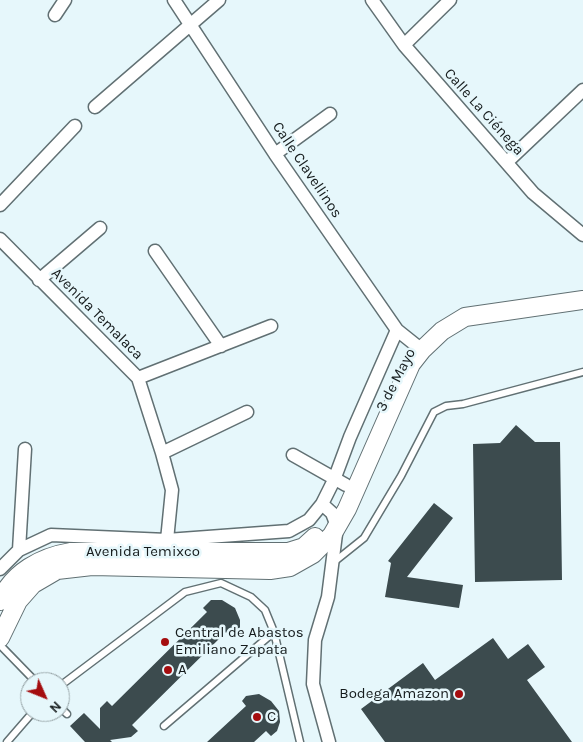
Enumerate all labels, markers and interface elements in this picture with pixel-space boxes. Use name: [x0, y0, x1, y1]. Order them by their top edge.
street label: Calle La Ciénega: [440, 65, 528, 159]
street label: Calle Clavellinos: [268, 119, 346, 221]
street label: Avenida Temalaca: [47, 264, 147, 364]
street label: 3 de Mayo: [372, 345, 420, 415]
street label: Avenida Temixco: [86, 543, 200, 561]
place label: Central de Abastos Emiliano Zapata: [175, 624, 304, 659]
marker: Central de Abastos Emiliano Zapata: [159, 636, 171, 648]
place label: A: [178, 661, 187, 679]
marker: A: [162, 664, 174, 676]
north arrow: [20, 672, 70, 722]
place label: Bodega Amazon: [339, 685, 449, 703]
marker: Bodega Amazon: [453, 688, 465, 700]
text: N: [46, 698, 65, 717]
place label: C: [267, 708, 276, 726]
marker: C: [251, 711, 263, 723]

